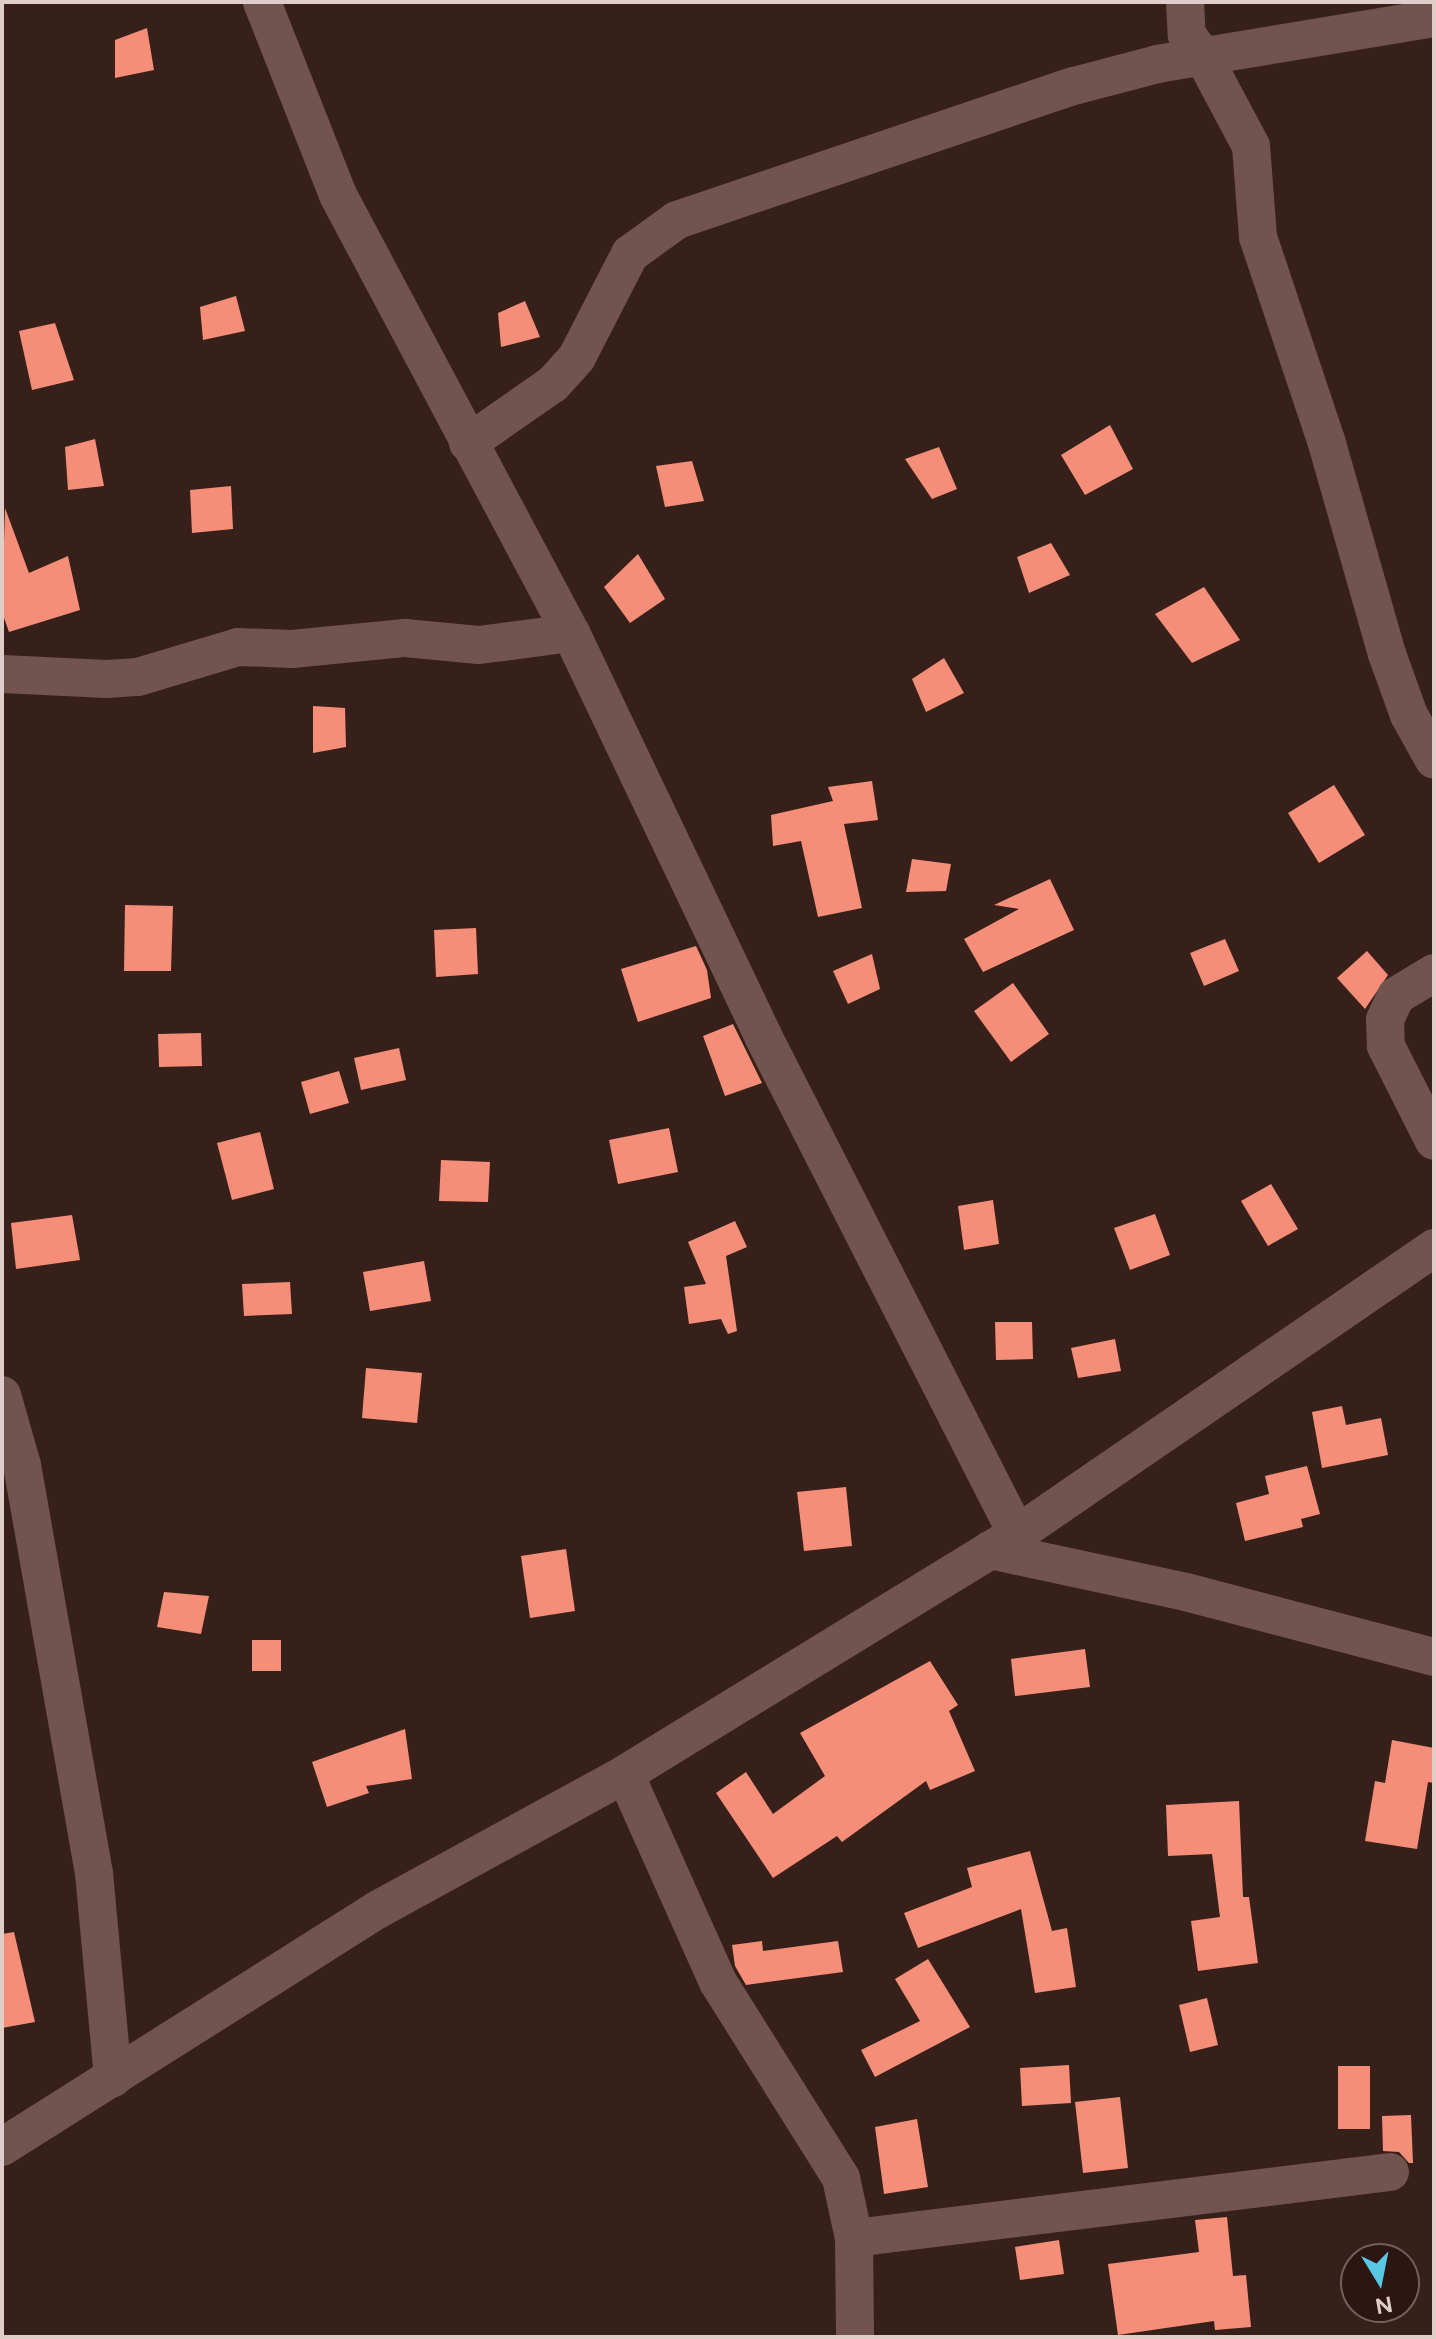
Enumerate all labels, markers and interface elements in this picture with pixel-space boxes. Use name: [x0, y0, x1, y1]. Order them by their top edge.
north arrow: [1340, 2243, 1420, 2323]
text: N: [1373, 2290, 1395, 2320]

